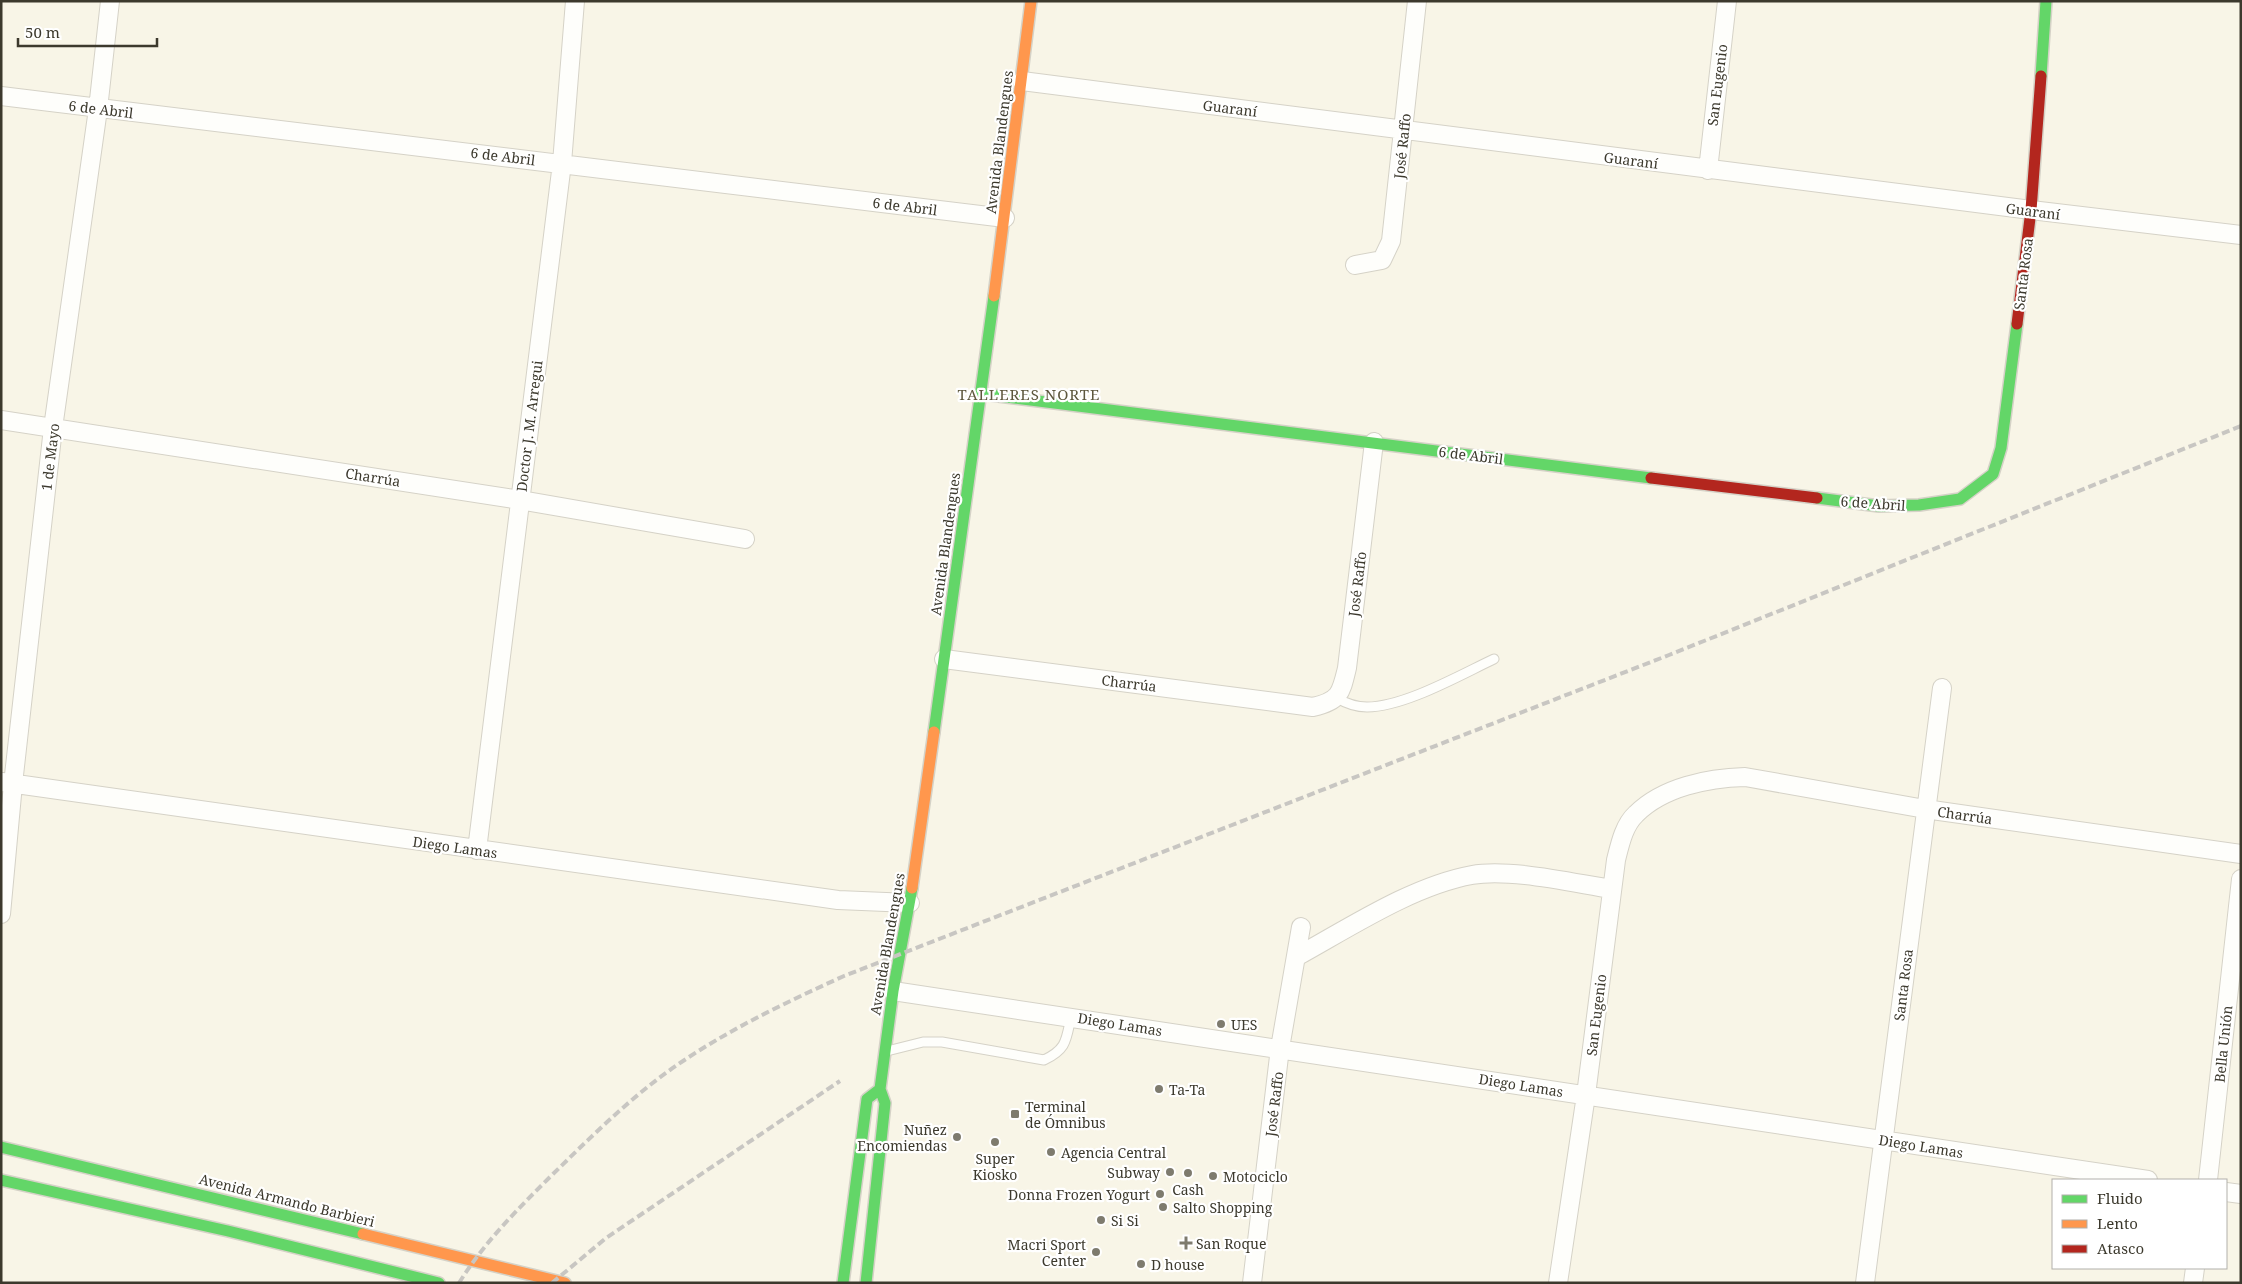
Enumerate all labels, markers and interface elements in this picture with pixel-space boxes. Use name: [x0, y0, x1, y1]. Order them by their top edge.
scale bar: [18, 15, 156, 47]
text: 50 m: [25, 22, 60, 42]
street label: San Eugenio: [1703, 43, 1731, 127]
street label: Avenida Blandengues: [981, 69, 1017, 215]
street label: Guaraní: [1202, 95, 1259, 121]
street label: 6 de Abril: [68, 96, 135, 122]
street label: José Raffo: [1389, 112, 1415, 181]
street label: 6 de Abril: [470, 143, 537, 169]
street label: Guaraní: [1603, 147, 1660, 173]
street label: 6 de Abril: [872, 193, 939, 219]
street label: Guaraní: [2005, 198, 2062, 224]
street label: Santa Rosa: [2009, 237, 2037, 311]
street label: Doctor J. M. Arregui: [512, 359, 547, 493]
district label: TALLERES NORTE: [958, 384, 1100, 404]
street label: 1 de Mayo: [36, 422, 64, 492]
street label: 6 de Abril: [1438, 442, 1505, 468]
street label: Charrúa: [344, 463, 402, 491]
street label: Avenida Blandengues: [926, 471, 964, 617]
street label: 6 de Abril: [1840, 491, 1907, 515]
street label: José Raffo: [1343, 550, 1370, 619]
street label: Charrúa: [1100, 670, 1158, 696]
street label: Charrúa: [1936, 802, 1994, 828]
street label: Diego Lamas: [411, 832, 499, 862]
street label: Avenida Blandengues: [865, 871, 909, 1017]
street label: Santa Rosa: [1889, 948, 1917, 1022]
street label: San Eugenio: [1582, 973, 1610, 1057]
street label: Bella Unión: [2210, 1004, 2236, 1084]
street label: Diego Lamas: [1076, 1008, 1164, 1040]
place label: UES: [1231, 1015, 1257, 1034]
marker: UES: [1215, 1018, 1227, 1030]
street label: Diego Lamas: [1477, 1069, 1565, 1101]
street label: José Raffo: [1260, 1070, 1287, 1139]
place label: Ta-Ta: [1169, 1080, 1206, 1099]
marker: Ta-Ta: [1153, 1083, 1165, 1095]
place label: Terminal de Ómnibus: [1025, 1097, 1106, 1132]
marker: Terminal de Ómnibus: [1009, 1108, 1021, 1120]
place label: Nuñez Encomiendas: [857, 1120, 947, 1155]
street label: Diego Lamas: [1877, 1130, 1965, 1162]
marker: Nuñez Encomiendas: [951, 1131, 963, 1143]
marker: Super Kiosko: [989, 1136, 1001, 1148]
place label: Agencia Central: [1061, 1143, 1167, 1162]
marker: Agencia Central: [1045, 1146, 1057, 1158]
place label: Super Kiosko: [973, 1149, 1017, 1184]
place label: Subway: [1107, 1163, 1160, 1182]
marker: Subway: [1164, 1166, 1176, 1178]
marker: Cash: [1182, 1167, 1194, 1179]
place label: Motociclo: [1223, 1167, 1288, 1186]
street label: Avenida Armando Barbieri: [197, 1169, 377, 1231]
marker: Motociclo: [1207, 1170, 1219, 1182]
legend: [2052, 1179, 2227, 1269]
place label: Cash: [1172, 1180, 1204, 1199]
place label: Donna Frozen Yogurt: [1008, 1185, 1150, 1204]
marker: Donna Frozen Yogurt: [1154, 1188, 1166, 1200]
text: Fluido: [2097, 1188, 2143, 1208]
place label: Salto Shopping: [1173, 1198, 1273, 1217]
marker: Salto Shopping: [1157, 1201, 1169, 1213]
place label: Si Si: [1111, 1211, 1139, 1230]
text: Lento: [2097, 1213, 2138, 1233]
marker: Si Si: [1095, 1214, 1107, 1226]
place label: San Roque: [1196, 1234, 1266, 1253]
place label: Macri Sport Center: [1008, 1235, 1086, 1270]
marker: San Roque: [1180, 1237, 1192, 1249]
text: Atasco: [2097, 1238, 2144, 1258]
marker: Macri Sport Center: [1090, 1246, 1102, 1258]
place label: D house: [1151, 1255, 1204, 1274]
marker: D house: [1135, 1258, 1147, 1270]

